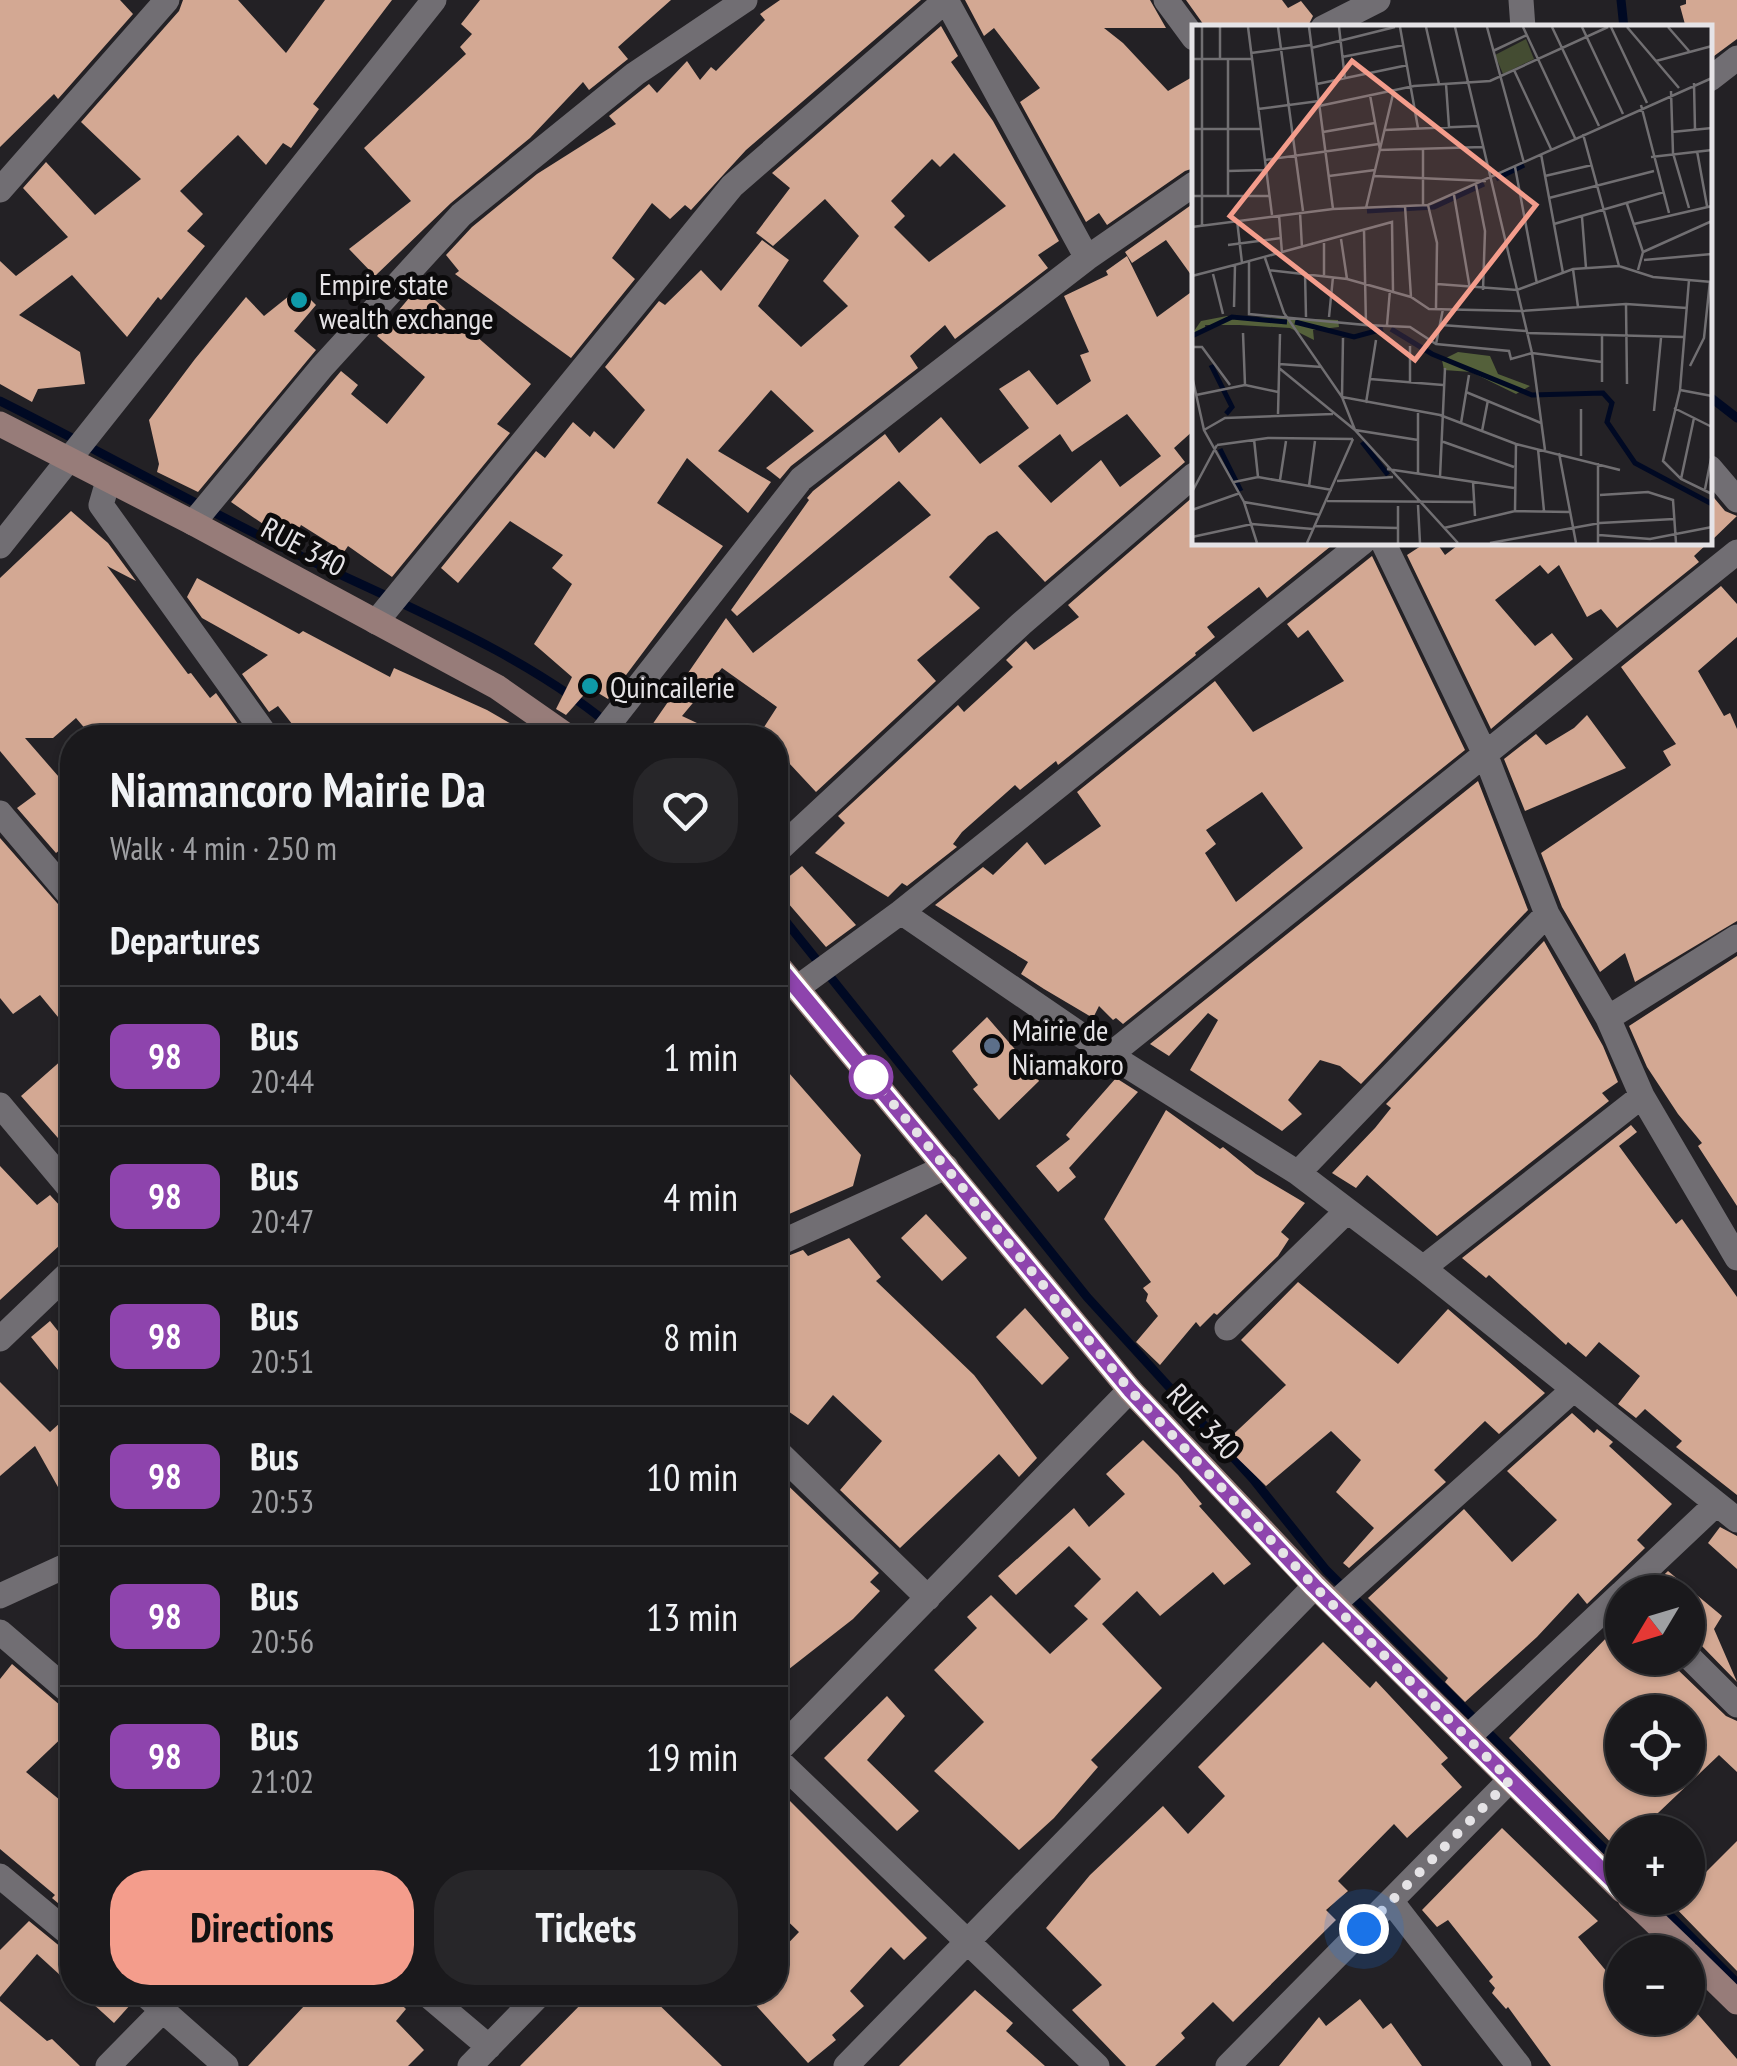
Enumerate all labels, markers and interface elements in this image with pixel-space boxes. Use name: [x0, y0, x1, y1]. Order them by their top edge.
inset map: [1192, 25, 1712, 545]
place label: Empire state wealth exchange: [319, 264, 494, 337]
marker: Empire state wealth exchange: [288, 289, 310, 311]
street label: RUE 340: [255, 508, 353, 584]
place label: Quincailerie: [610, 667, 735, 706]
marker: Quincailerie: [579, 675, 601, 697]
text: Niamancoro Mairie Da: [110, 758, 486, 820]
button: heart: [633, 758, 738, 863]
text: Walk · 4 min · 250 m: [110, 827, 337, 869]
text: Departures: [110, 915, 260, 964]
place label: Mairie de Niamakoro: [1012, 1010, 1124, 1083]
text: Bus: [250, 1011, 299, 1060]
text: 1 min: [663, 1032, 738, 1081]
text: 98: [148, 1033, 182, 1079]
marker: Mairie de Niamakoro: [981, 1035, 1003, 1057]
unlabelled marker: [850, 1056, 892, 1098]
text: 20:44: [250, 1060, 314, 1102]
text: Bus: [250, 1151, 299, 1200]
text: 4 min: [663, 1172, 738, 1221]
text: 98: [148, 1173, 182, 1219]
text: 20:47: [250, 1200, 314, 1242]
text: Bus: [250, 1291, 299, 1340]
text: 8 min: [663, 1312, 738, 1361]
text: 98: [148, 1313, 182, 1359]
text: 20:51: [250, 1340, 314, 1382]
street label: RUE 340: [1159, 1375, 1249, 1467]
text: Bus: [250, 1431, 299, 1480]
text: 10 min: [646, 1452, 738, 1501]
text: 98: [148, 1453, 182, 1499]
text: 20:53: [250, 1480, 314, 1522]
text: Bus: [250, 1571, 299, 1620]
north arrow: [1605, 1575, 1705, 1675]
map controls: [1605, 1575, 1705, 2035]
text: 13 min: [646, 1592, 738, 1641]
text: 98: [148, 1593, 182, 1639]
text: 20:56: [250, 1620, 314, 1662]
button: locate: [1605, 1695, 1705, 1795]
text: Bus: [250, 1711, 299, 1760]
text: 19 min: [646, 1732, 738, 1781]
text: 98: [148, 1733, 182, 1779]
text: 21:02: [250, 1760, 314, 1802]
button: +: [1605, 1815, 1705, 1915]
button: Directions: [110, 1870, 414, 1985]
button: Tickets: [434, 1870, 738, 1985]
your location: [1339, 1904, 1389, 1954]
button: −: [1605, 1935, 1705, 2035]

